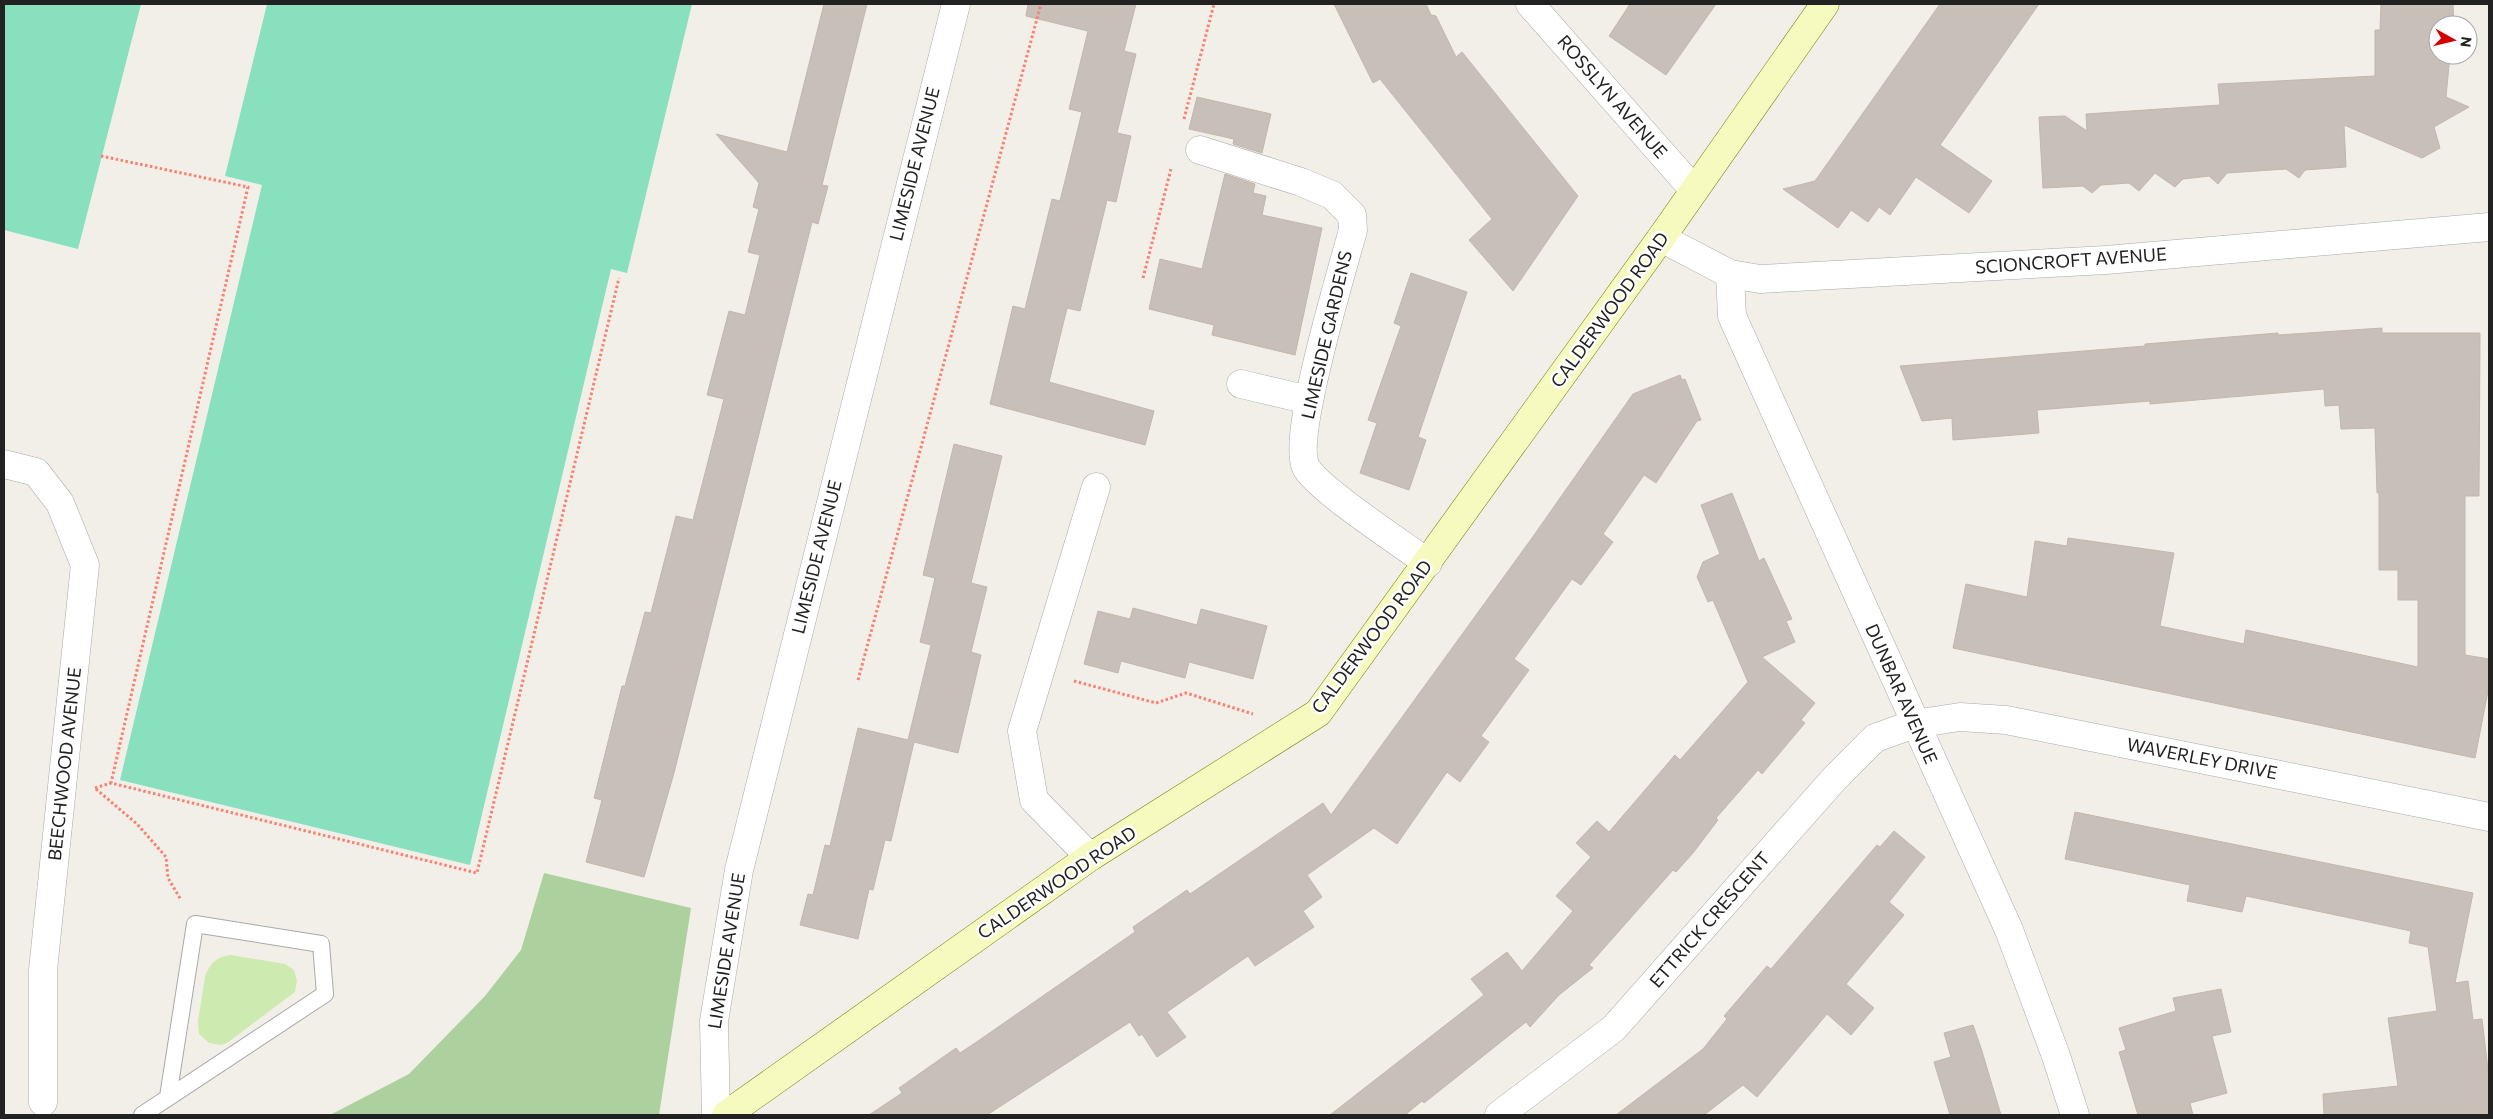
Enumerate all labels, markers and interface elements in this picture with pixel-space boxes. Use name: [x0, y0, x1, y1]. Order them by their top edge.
north arrow: [2428, 15, 2478, 65]
street label: ROSSLYN AVENUE: [1553, 30, 1672, 163]
text: N: [2457, 35, 2476, 48]
street label: LIMESIDE AVENUE: [884, 85, 944, 243]
street label: CALDERWOOD ROAD: [1545, 228, 1673, 391]
street label: SCIONCROFT AVENUE: [1974, 242, 2167, 278]
street label: LIMESIDE GARDENS: [1296, 249, 1356, 421]
street label: LIMESIDE AVENUE: [786, 478, 846, 636]
street label: CALDERWOOD ROAD: [1306, 555, 1436, 717]
street label: DUNBAR AVENUE: [1861, 620, 1943, 767]
street label: BEECHWOOD AVENUE: [43, 666, 85, 862]
street label: WAVERLEY DRIVE: [2125, 733, 2279, 783]
street label: CALDERWOOD ROAD: [973, 821, 1140, 943]
street label: ETTRICK CRESCENT: [1644, 847, 1774, 992]
street label: LIMESIDE AVENUE: [703, 871, 749, 1030]

